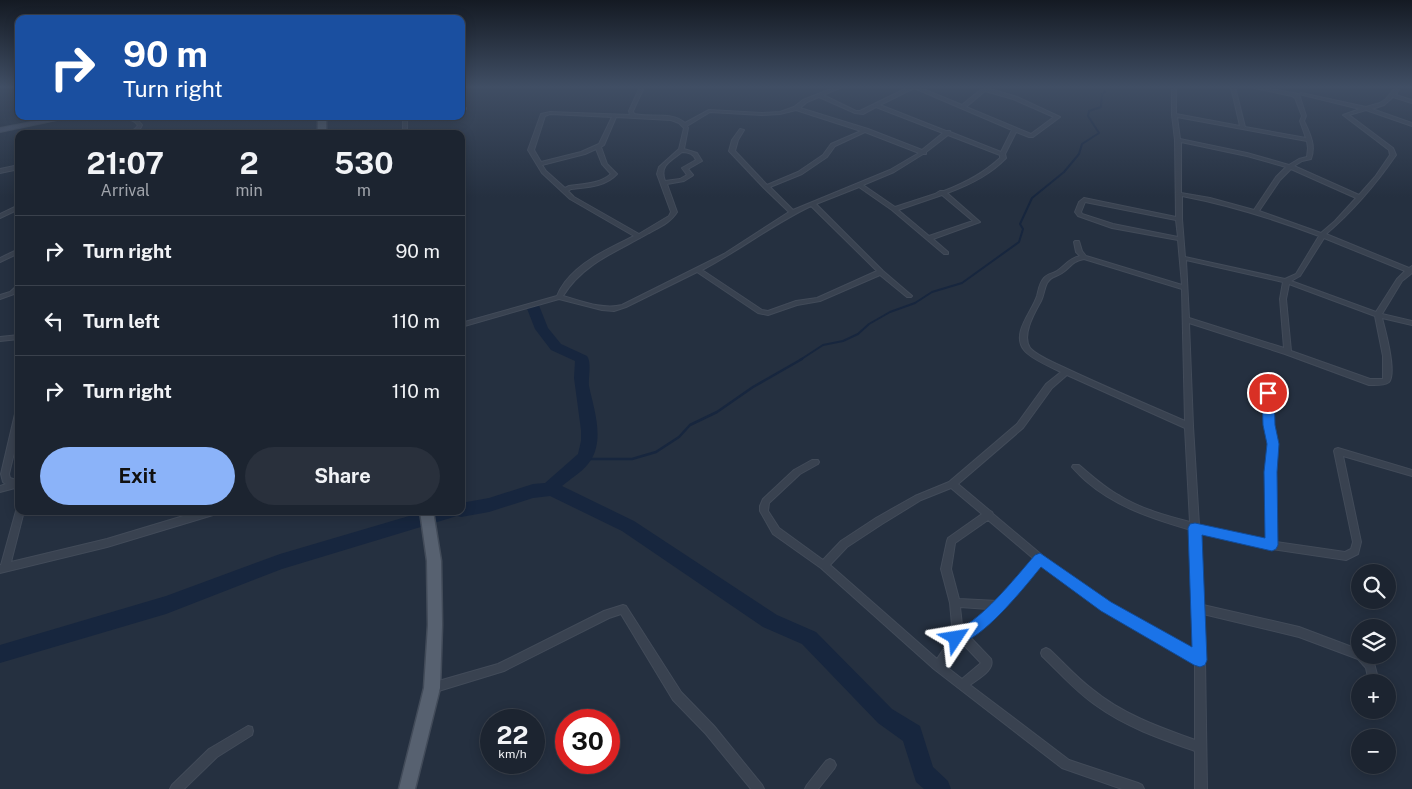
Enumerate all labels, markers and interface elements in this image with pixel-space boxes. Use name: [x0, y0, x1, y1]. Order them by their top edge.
text: 90 m: [123, 34, 208, 75]
icon: right: [40, 35, 105, 100]
text: Turn right: [123, 76, 223, 102]
text: 21:07: [86, 145, 164, 181]
text: 2: [240, 145, 259, 181]
text: 530: [334, 145, 394, 181]
text: Arrival: [101, 181, 150, 200]
text: min: [236, 181, 263, 200]
text: m: [357, 181, 371, 200]
icon: right: [40, 237, 68, 265]
text: Turn right: [83, 240, 172, 262]
text: 90 m: [396, 240, 440, 262]
icon: left: [40, 307, 68, 335]
text: Turn left: [83, 310, 160, 332]
text: 110 m: [392, 310, 440, 332]
pin: [1247, 372, 1289, 414]
icon: right: [40, 377, 68, 405]
icon: arrive: [1254, 379, 1282, 407]
text: Turn right: [83, 380, 172, 402]
text: 110 m: [392, 380, 440, 402]
button: Exit: [40, 447, 235, 505]
button: Share: [245, 447, 440, 505]
map controls: [1351, 564, 1396, 774]
button: search: [1351, 564, 1396, 609]
position arrow: [929, 611, 981, 663]
button: layers: [1351, 619, 1396, 664]
button: +: [1351, 674, 1396, 719]
speed limit sign: 30: [555, 709, 620, 774]
text: 22: [497, 720, 528, 750]
button: −: [1351, 729, 1396, 774]
text: km/h: [498, 747, 527, 761]

